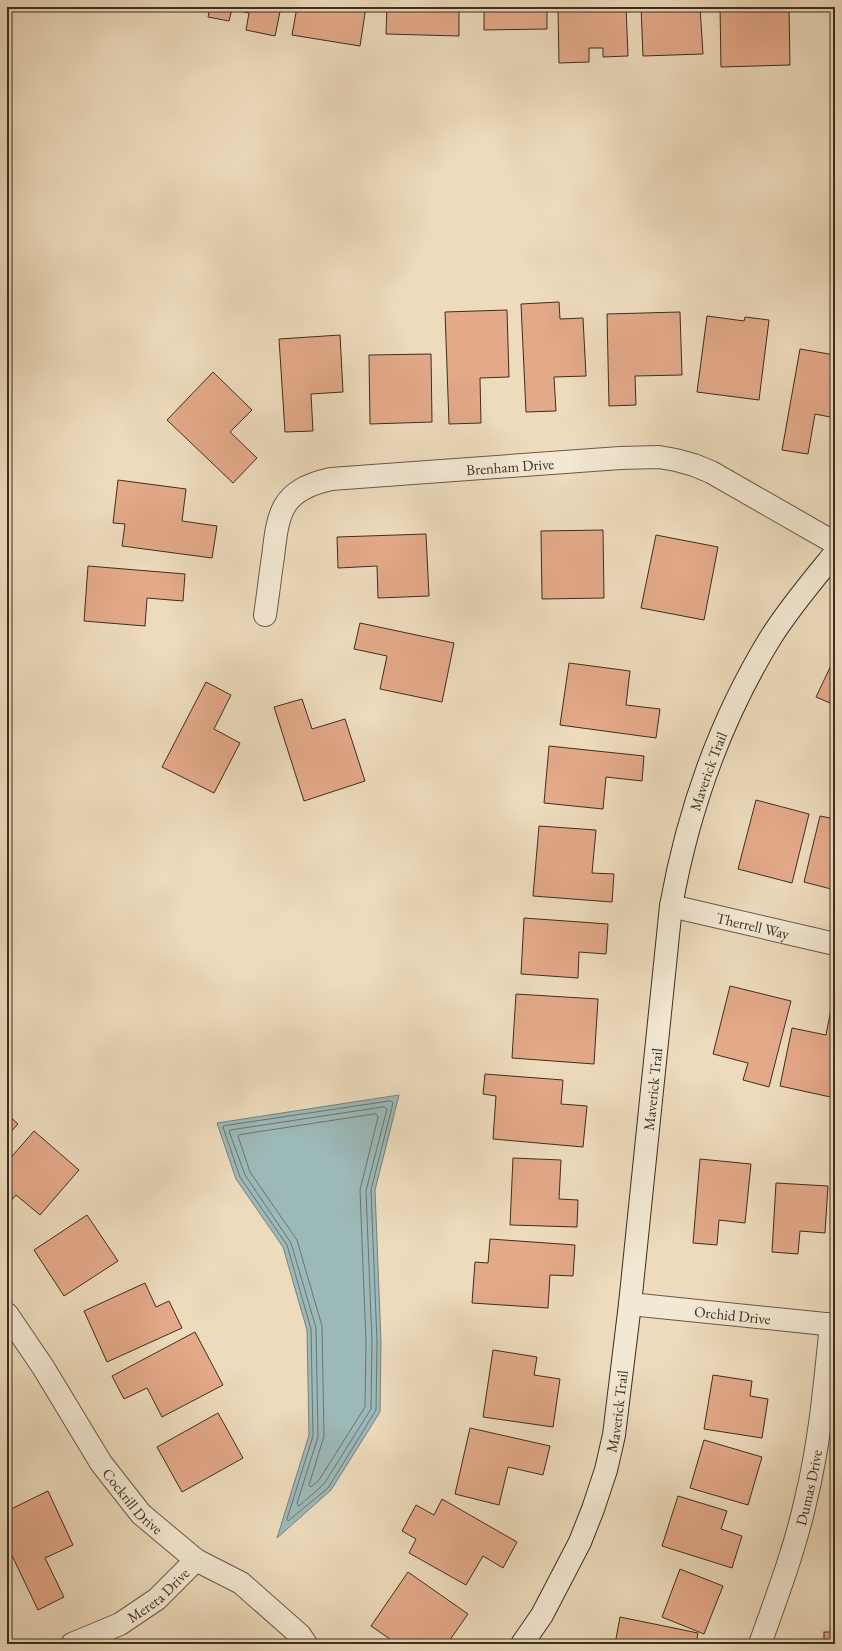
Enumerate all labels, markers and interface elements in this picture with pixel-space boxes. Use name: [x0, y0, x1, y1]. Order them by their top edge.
street label: Brenham Drive: [465, 453, 555, 479]
street label: Maverick Trail: [685, 728, 731, 813]
street label: Therrell Way: [714, 907, 792, 943]
street label: Maverick Trail: [638, 1047, 666, 1131]
street label: Orchid Drive: [693, 1301, 772, 1328]
street label: Maverick Trail: [601, 1369, 631, 1454]
street label: Dumas Drive: [790, 1448, 825, 1527]
street label: Cockrill Drive: [99, 1464, 167, 1538]
street label: Mereta Drive: [123, 1563, 193, 1626]

